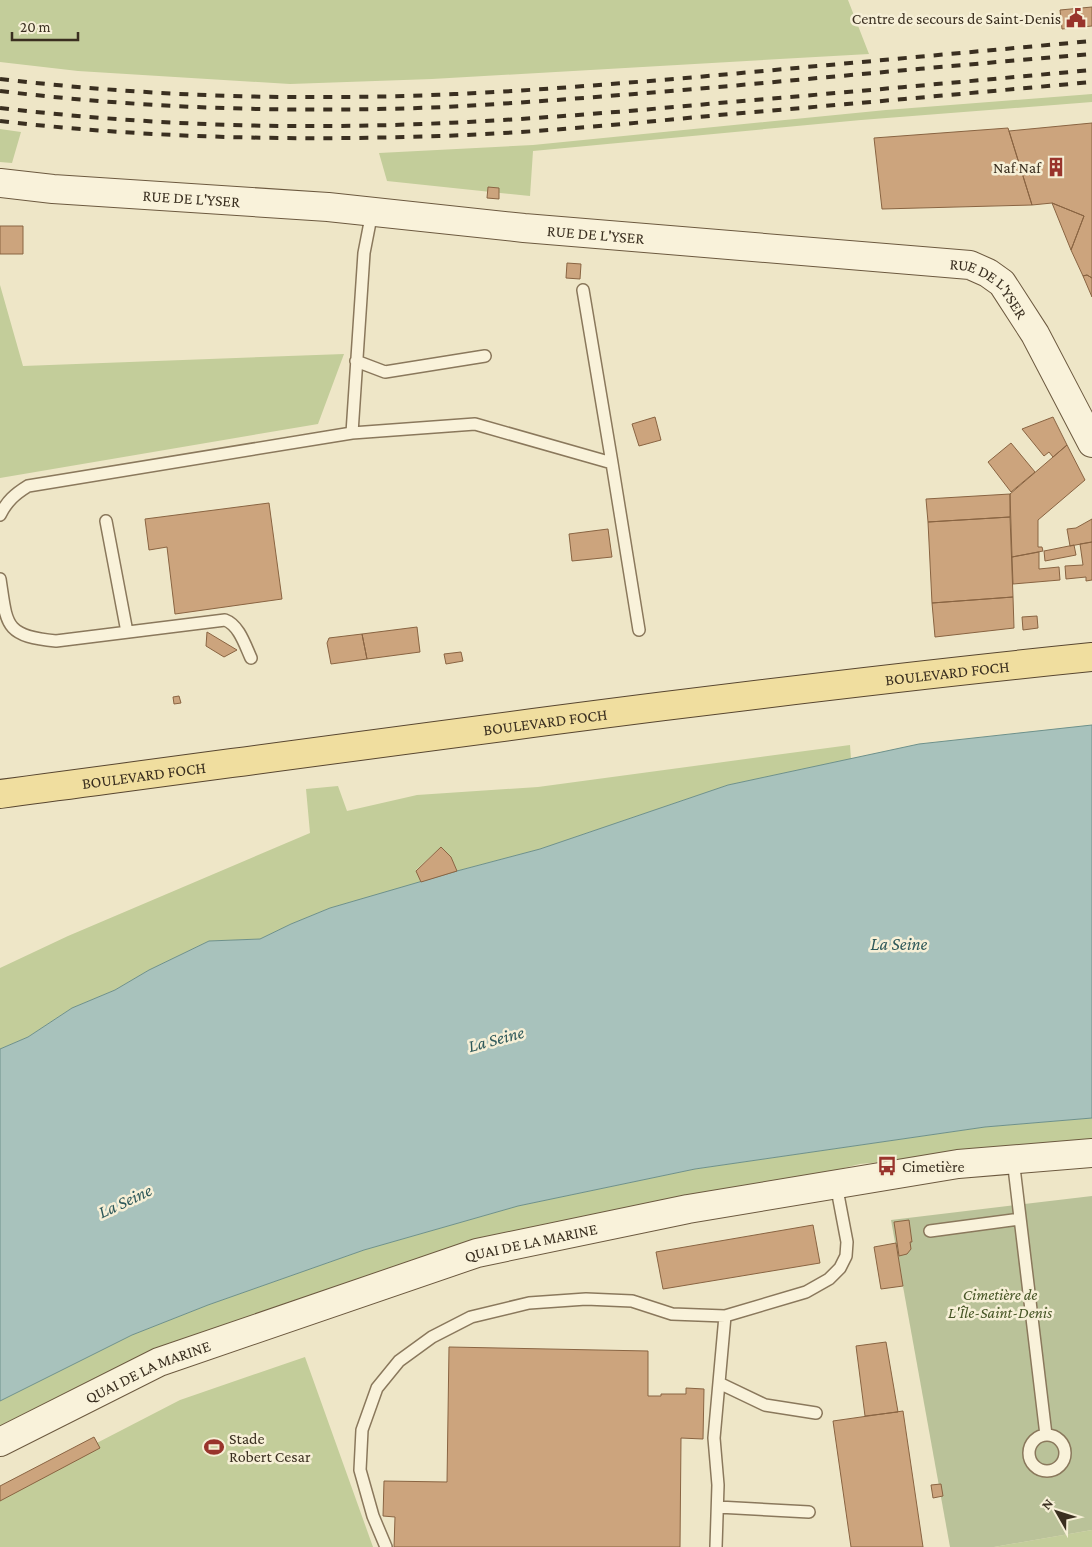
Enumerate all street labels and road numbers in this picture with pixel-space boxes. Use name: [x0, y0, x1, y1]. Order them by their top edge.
street label: RUE DE L'YSER: [142, 187, 241, 210]
street label: RUE DE L'YSER: [546, 222, 645, 247]
street label: RUE DE L'YSER: [949, 255, 1031, 322]
street label: BOULEVARD FOCH: [884, 658, 1010, 688]
street label: BOULEVARD FOCH: [482, 706, 608, 738]
street label: BOULEVARD FOCH: [81, 759, 207, 792]
street label: QUAI DE LA MARINE: [462, 1220, 599, 1266]
street label: QUAI DE LA MARINE: [82, 1337, 213, 1407]

